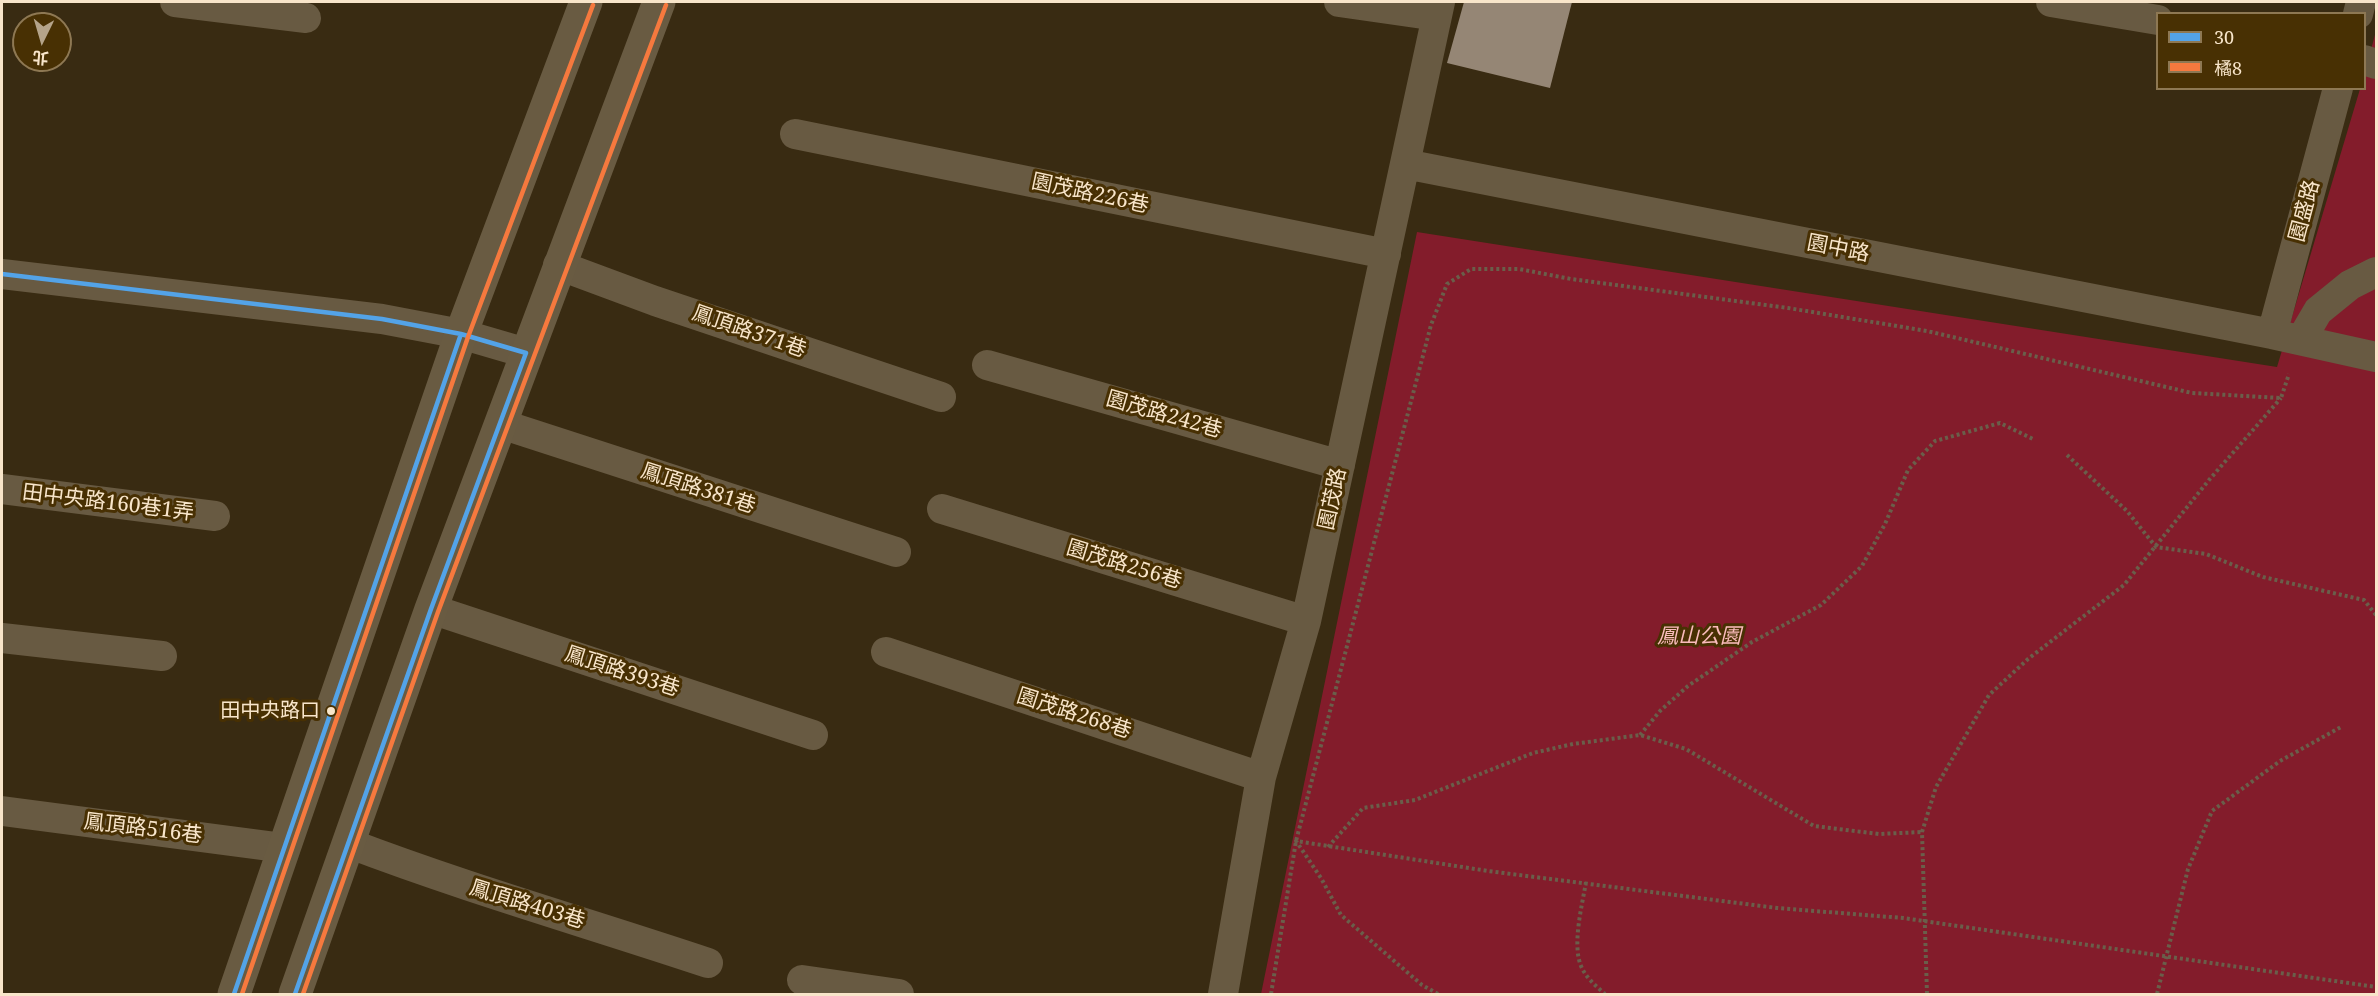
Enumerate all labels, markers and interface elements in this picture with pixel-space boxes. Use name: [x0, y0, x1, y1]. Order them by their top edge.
north arrow: [12, 12, 72, 72]
legend: [2156, 12, 2366, 90]
text: 30: [2214, 25, 2234, 49]
text: 北: [32, 46, 50, 70]
text: 橘8: [2214, 56, 2242, 80]
street label: 園茂路226巷: [1029, 169, 1151, 219]
street label: 園盛路: [2285, 177, 2325, 245]
street label: 園中路: [1805, 231, 1871, 267]
street label: 鳳頂路371巷: [689, 301, 809, 363]
street label: 園茂路242巷: [1103, 386, 1225, 444]
street label: 鳳頂路381巷: [637, 459, 759, 519]
street label: 園茂路: [1314, 466, 1352, 532]
street label: 田中央路160巷1弄: [21, 480, 195, 526]
street label: 園茂路256巷: [1063, 536, 1185, 594]
park label: 鳳山公園: [1657, 624, 1741, 650]
street label: 鳳頂路393巷: [561, 642, 683, 702]
street label: 園茂路268巷: [1013, 684, 1135, 744]
place label: 田中央路口: [220, 699, 320, 723]
marker: 田中央路口: [325, 705, 337, 717]
street label: 鳳頂路516巷: [82, 809, 204, 849]
street label: 鳳頂路403巷: [466, 876, 588, 934]

